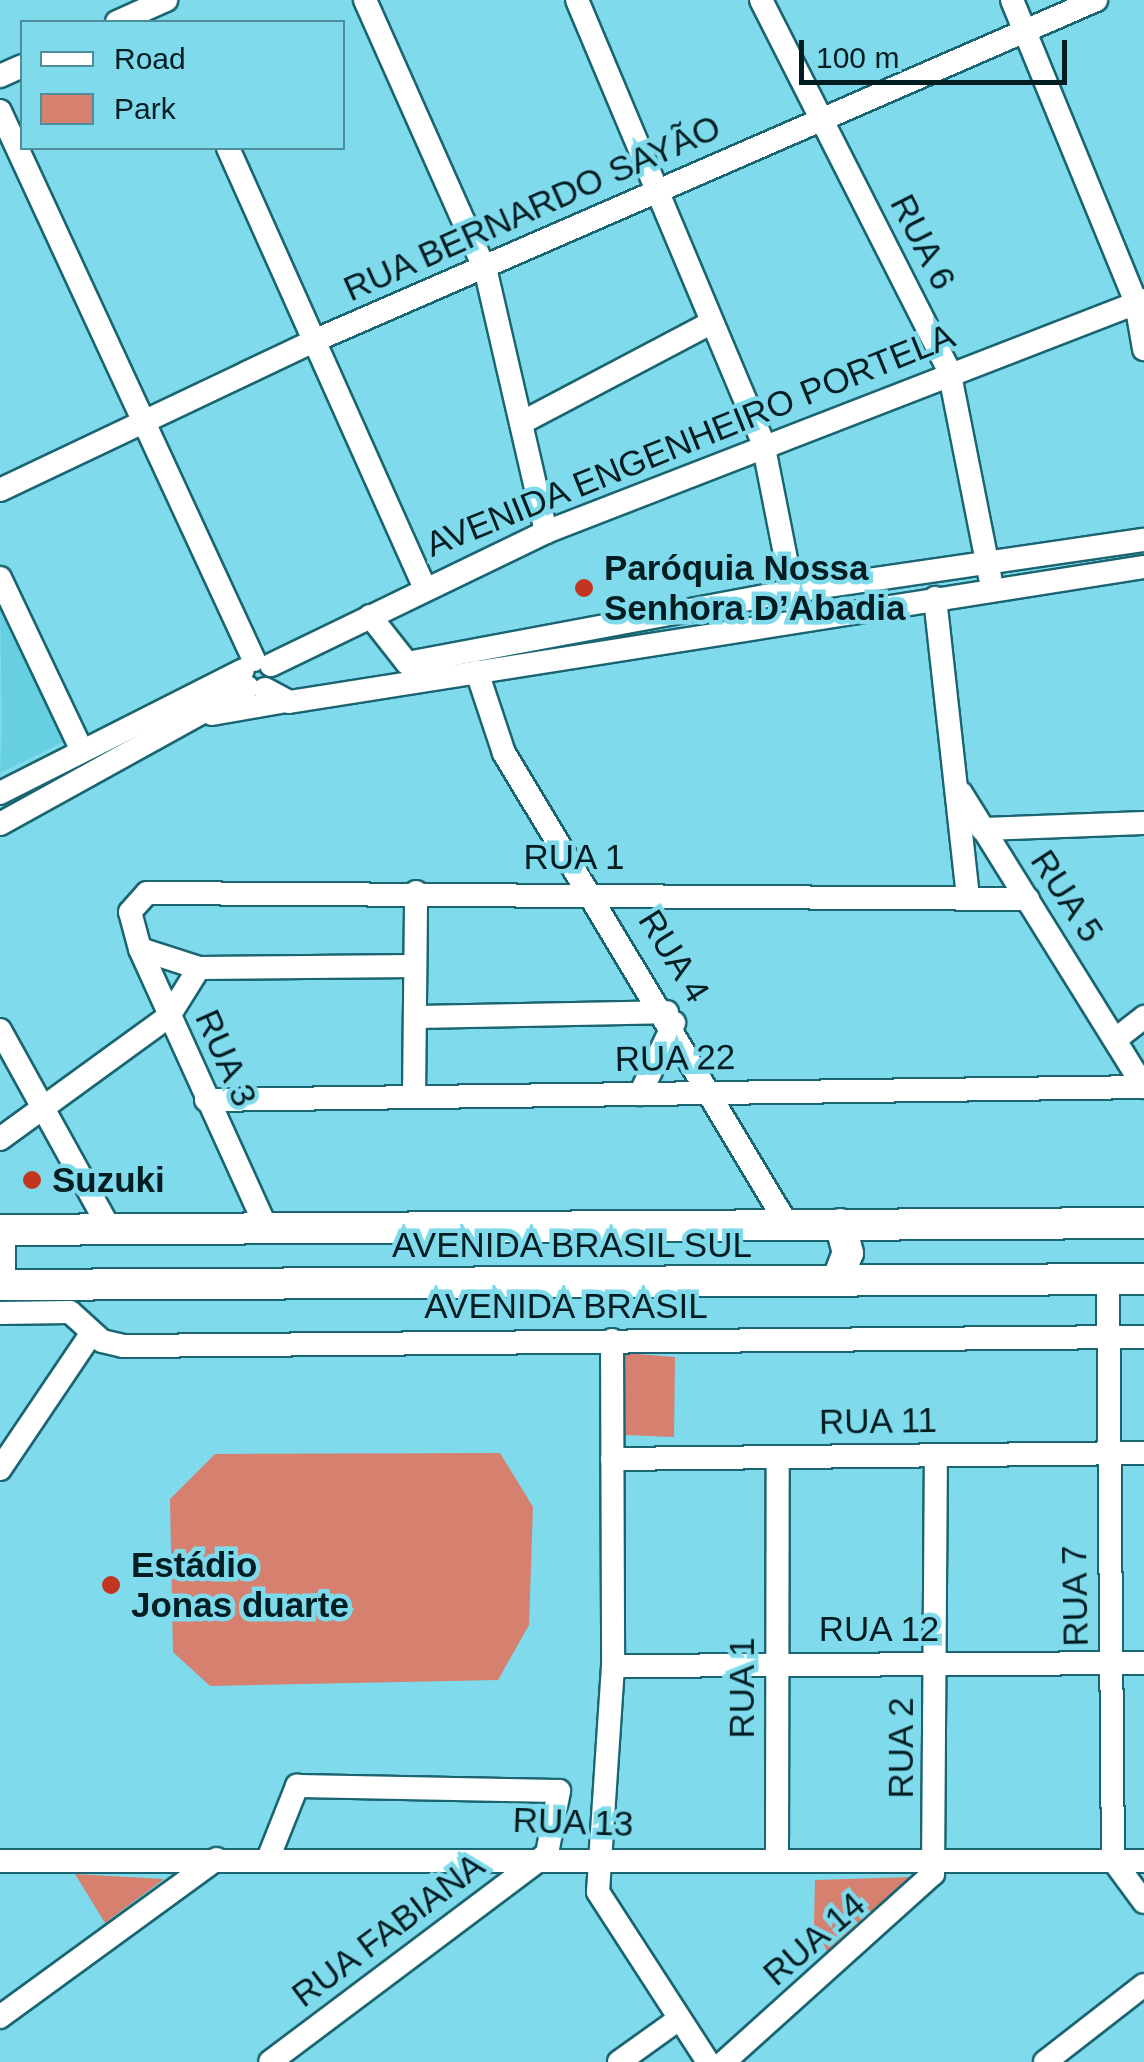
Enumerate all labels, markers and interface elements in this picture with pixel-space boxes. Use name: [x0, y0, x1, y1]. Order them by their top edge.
legend: [20, 20, 345, 150]
scale bar: [804, 20, 1072, 82]
text: 100 m: [816, 41, 899, 74]
text: Road: [114, 42, 186, 75]
text: Park: [114, 92, 176, 125]
street label: RUA BERNARDO SAYÃO: [336, 105, 728, 311]
street label: RUA 6: [881, 187, 965, 297]
street label: AVENIDA ENGENHEIRO PORTELA: [419, 314, 961, 566]
place label: Paróquia Nossa Senhora D’Abadia: [604, 547, 905, 629]
marker: Paróquia Nossa Senhora D’Abadia: [573, 577, 595, 599]
street label: RUA 1: [522, 836, 626, 878]
street label: RUA 5: [1021, 841, 1113, 951]
street label: RUA 4: [629, 901, 719, 1011]
street label: RUA 3: [186, 1002, 266, 1114]
street label: RUA 22: [613, 1036, 737, 1080]
place label: Suzuki: [52, 1159, 165, 1201]
marker: Suzuki: [21, 1169, 43, 1191]
street label: AVENIDA BRASIL SUL: [390, 1224, 754, 1266]
street label: AVENIDA BRASIL: [423, 1285, 709, 1327]
street label: RUA 11: [818, 1399, 938, 1443]
place label: Estádio Jonas duarte: [131, 1544, 349, 1626]
street label: RUA 7: [1053, 1544, 1097, 1648]
marker: Estádio Jonas duarte: [100, 1574, 122, 1596]
street label: RUA 12: [818, 1608, 940, 1650]
street label: RUA 1: [721, 1636, 763, 1740]
street label: RUA 2: [880, 1696, 922, 1800]
street label: RUA 13: [511, 1799, 635, 1845]
street label: RUA FABIANA: [283, 1844, 493, 2016]
street label: RUA 14: [754, 1883, 874, 1995]

